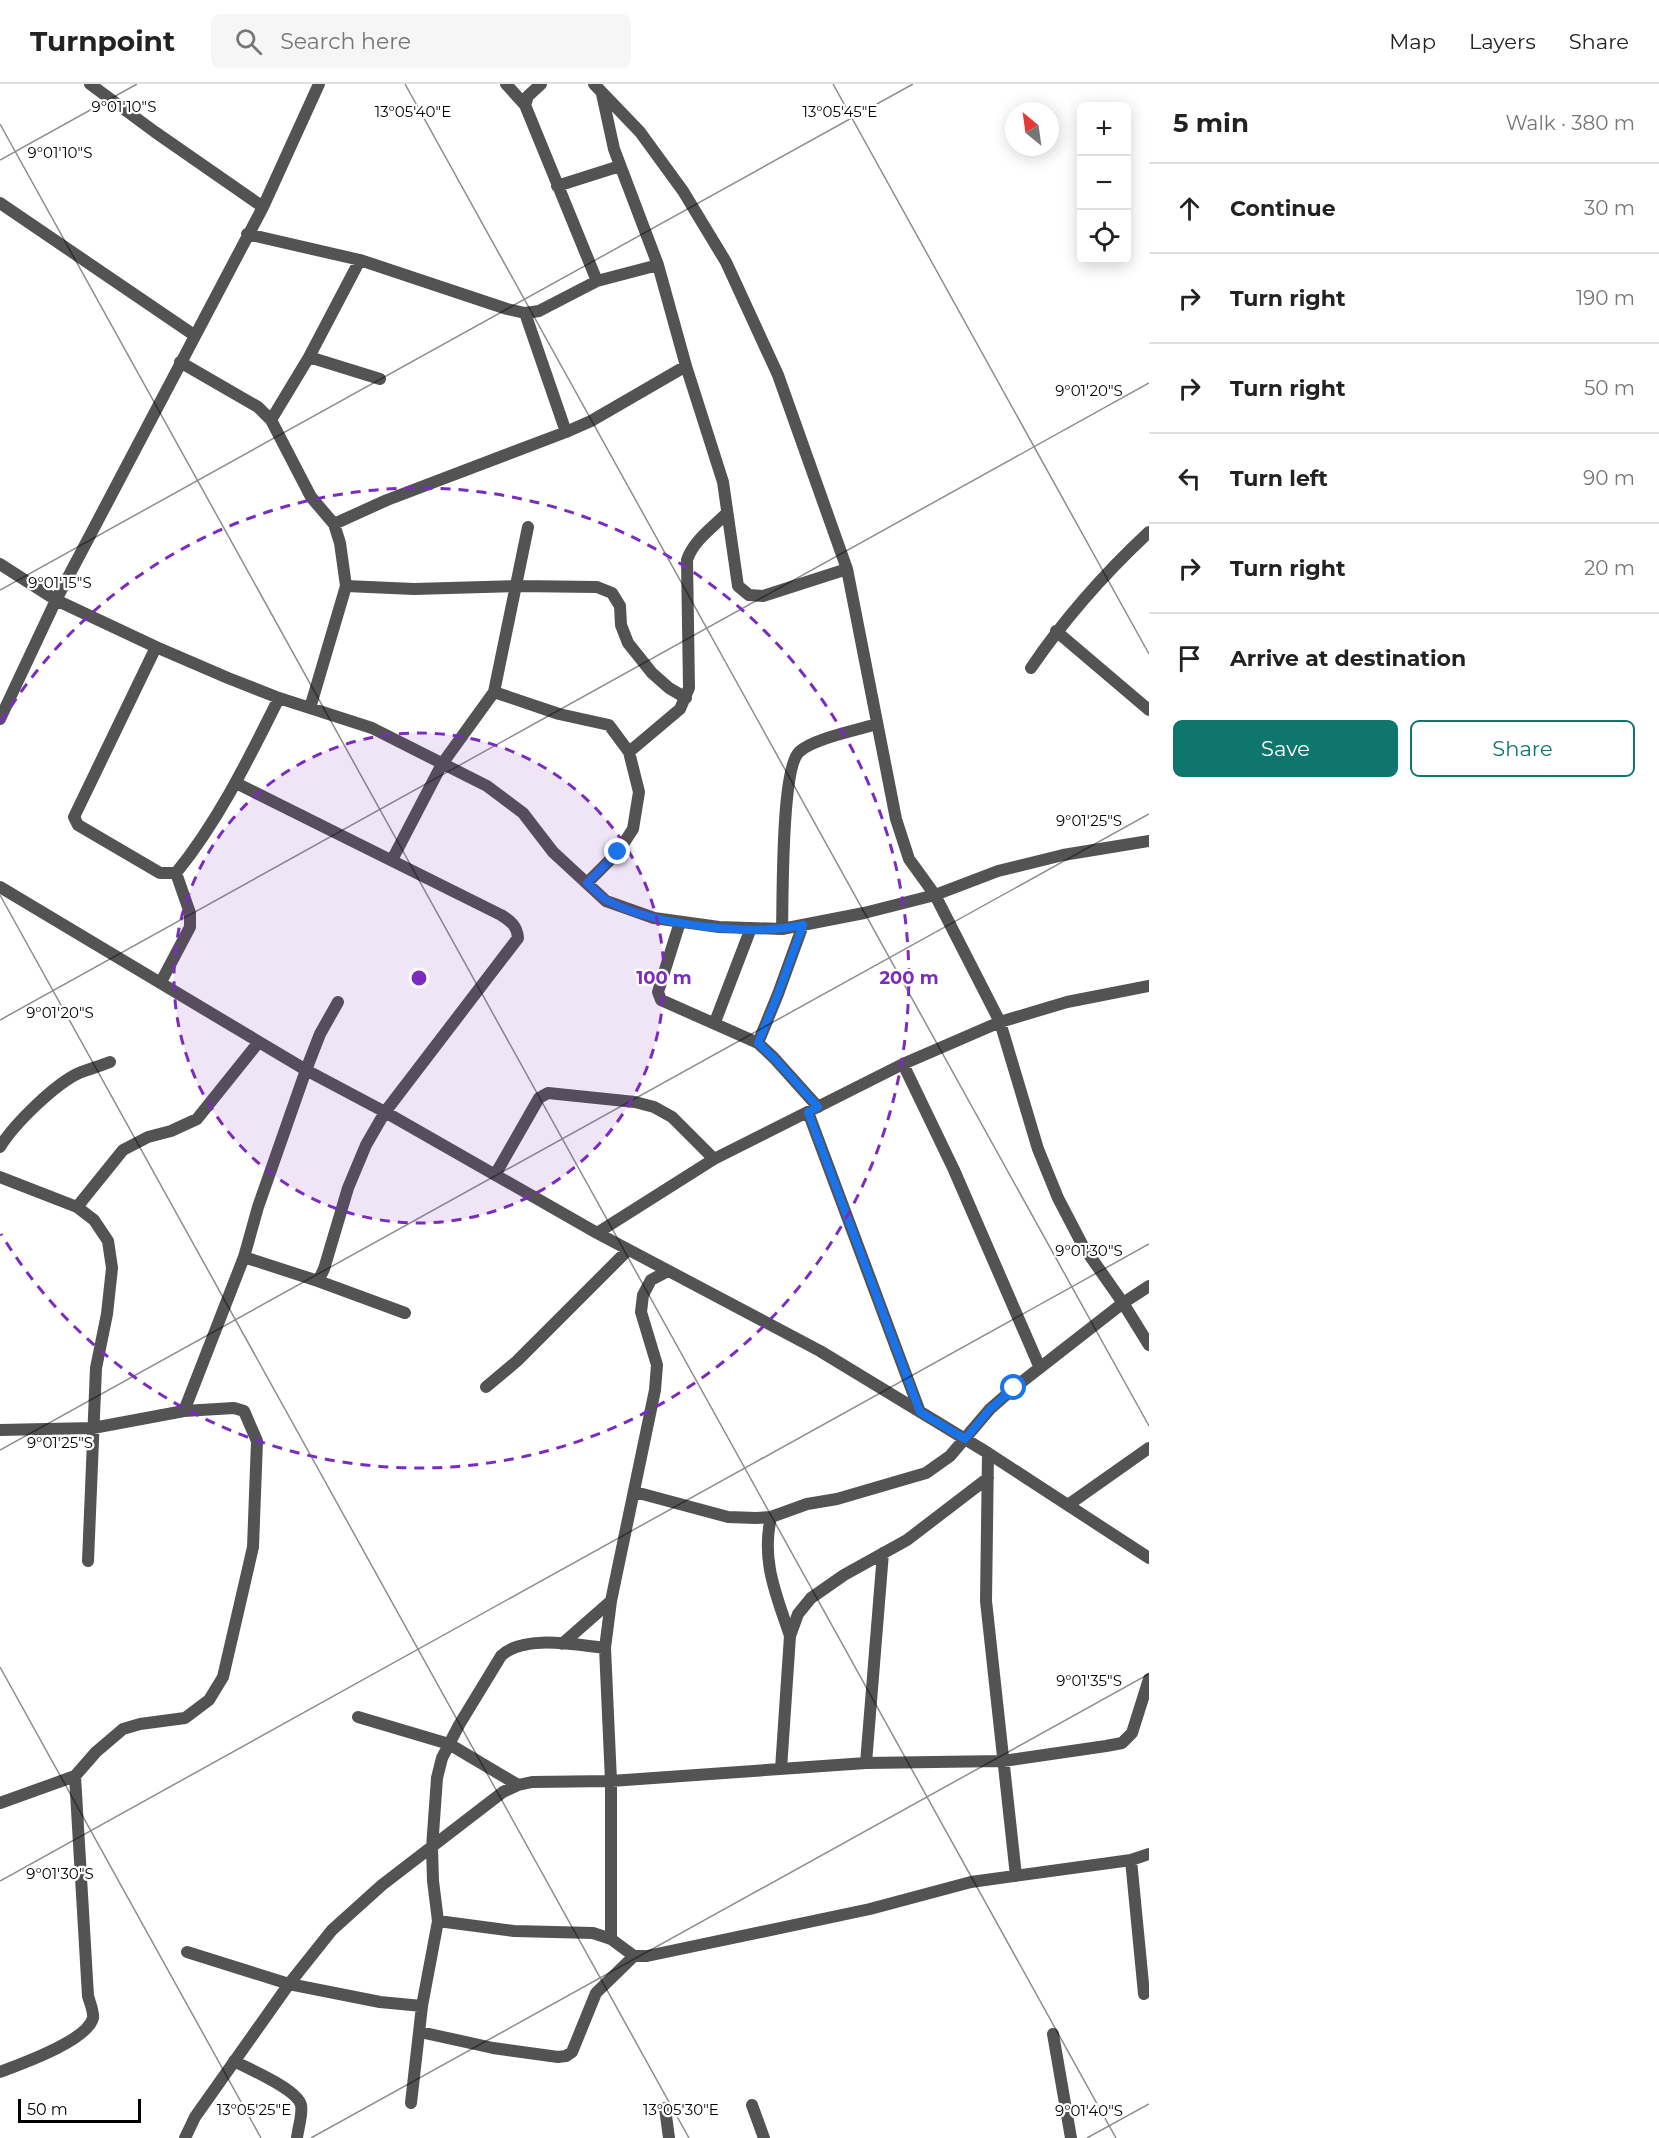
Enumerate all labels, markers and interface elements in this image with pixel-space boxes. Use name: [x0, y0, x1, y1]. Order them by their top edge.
search box: [211, 14, 631, 68]
text: Turnpoint: [30, 24, 175, 58]
icon: search: [232, 25, 265, 58]
text: Search here: [280, 28, 411, 55]
text: Map: [1389, 29, 1436, 54]
text: Layers: [1469, 29, 1536, 54]
text: Share: [1569, 29, 1629, 54]
text: 9°01'10"S: [92, 97, 156, 116]
text: 13°05'40"E: [375, 102, 451, 121]
text: 13°05'45"E: [803, 102, 877, 121]
north arrow: [1005, 102, 1059, 156]
map controls: [1077, 102, 1131, 264]
button: +: [1077, 102, 1131, 156]
text: 5 min: [1173, 107, 1249, 139]
text: Walk · 380 m: [1505, 111, 1635, 135]
text: 9°01'10"S: [28, 143, 92, 162]
button: −: [1077, 156, 1131, 210]
icon: ahead: [1173, 192, 1206, 225]
text: Continue: [1230, 195, 1336, 222]
text: 30 m: [1584, 196, 1635, 220]
button: locate: [1077, 210, 1131, 264]
icon: right: [1173, 282, 1206, 315]
text: Turn right: [1230, 285, 1345, 312]
text: 190 m: [1576, 286, 1635, 310]
icon: right: [1173, 372, 1206, 405]
text: Turn right: [1230, 375, 1345, 402]
text: 50 m: [1584, 376, 1635, 400]
text: 9°01'20"S: [1055, 381, 1123, 400]
icon: left: [1173, 462, 1206, 495]
text: Turn left: [1230, 465, 1328, 492]
text: 90 m: [1583, 466, 1635, 490]
icon: right: [1173, 552, 1206, 585]
text: Turn right: [1230, 555, 1345, 582]
text: 20 m: [1584, 556, 1635, 580]
text: 9°01'15"S: [28, 573, 92, 592]
icon: arrive: [1173, 642, 1206, 675]
text: Arrive at destination: [1230, 645, 1466, 672]
button: Save: [1173, 720, 1398, 777]
button: Share: [1410, 720, 1635, 777]
text: 9°01'25"S: [1056, 811, 1122, 830]
route end: [604, 838, 630, 864]
text: 100 m: [636, 967, 692, 989]
text: 200 m: [879, 967, 939, 989]
centre of rings: [409, 968, 429, 988]
text: 9°01'20"S: [26, 1003, 94, 1022]
text: 9°01'30"S: [1055, 1241, 1123, 1260]
route start: [1000, 1374, 1026, 1400]
text: 9°01'25"S: [27, 1433, 93, 1452]
text: 9°01'35"S: [1056, 1671, 1122, 1690]
text: 9°01'30"S: [26, 1864, 94, 1883]
scale bar: [18, 2096, 141, 2124]
text: 50 m: [27, 2100, 68, 2119]
text: 13°05'25"E: [217, 2100, 291, 2119]
text: 13°05'30"E: [643, 2100, 719, 2119]
text: 9°01'40"S: [1055, 2101, 1123, 2120]

